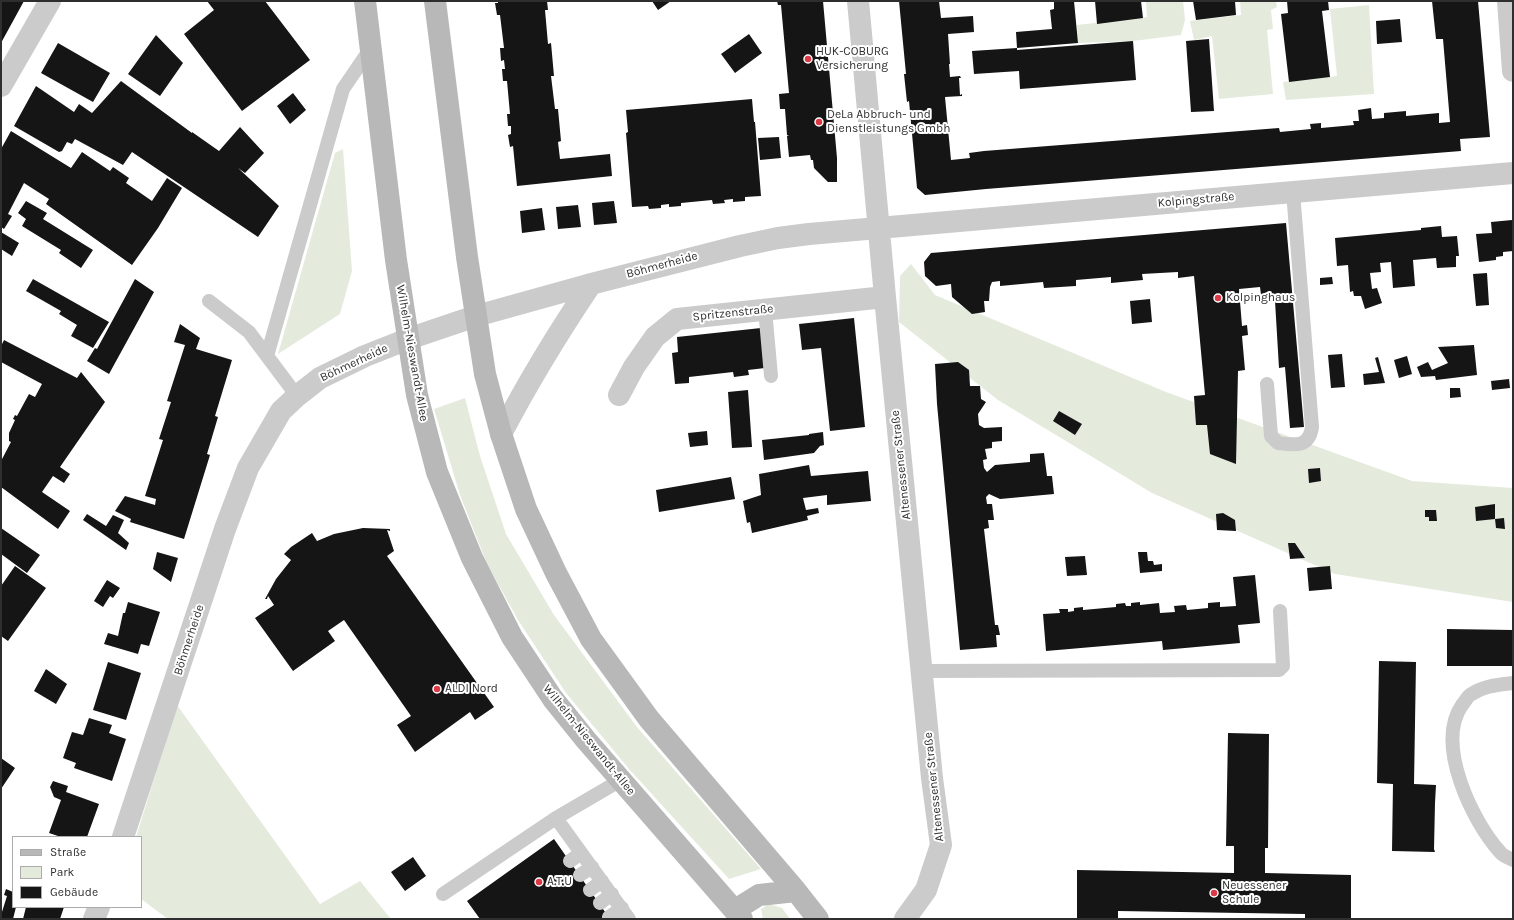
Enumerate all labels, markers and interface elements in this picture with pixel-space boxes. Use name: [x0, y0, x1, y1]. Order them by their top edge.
place label: HUK-COBURG Versicherung: [816, 45, 889, 73]
marker: HUK-COBURG Versicherung: [803, 54, 813, 64]
place label: DeLa Abbruch- und Dienstleistungs Gmbh: [827, 108, 950, 136]
marker: DeLa Abbruch- und Dienstleistungs Gmbh: [814, 117, 824, 127]
street label: Kolpingstraße: [1157, 189, 1235, 211]
street label: Böhmerheide: [625, 249, 699, 281]
street label: Wilhelm-Nieswandt-Allee: [393, 284, 431, 422]
place label: Kolpinghaus: [1226, 291, 1295, 305]
marker: Kolpinghaus: [1213, 293, 1223, 303]
street label: Spritzenstraße: [692, 302, 774, 324]
street label: Böhmerheide: [318, 341, 390, 385]
street label: Altenessener Straße: [888, 410, 914, 520]
street label: Böhmerheide: [171, 603, 207, 677]
place label: ALDI Nord: [445, 682, 498, 696]
street label: Wilhelm-Nieswandt-Allee: [540, 682, 638, 798]
marker: ALDI Nord: [432, 684, 442, 694]
street label: Altenessener Straße: [921, 732, 947, 842]
legend: [12, 836, 142, 908]
text: Straße: [50, 845, 86, 859]
text: Park: [50, 865, 74, 879]
place label: A.T.U: [547, 875, 572, 889]
marker: A.T.U: [534, 877, 544, 887]
place label: Neuessener Schule: [1222, 879, 1286, 907]
text: Gebäude: [50, 885, 98, 899]
marker: Neuessener Schule: [1209, 888, 1219, 898]

